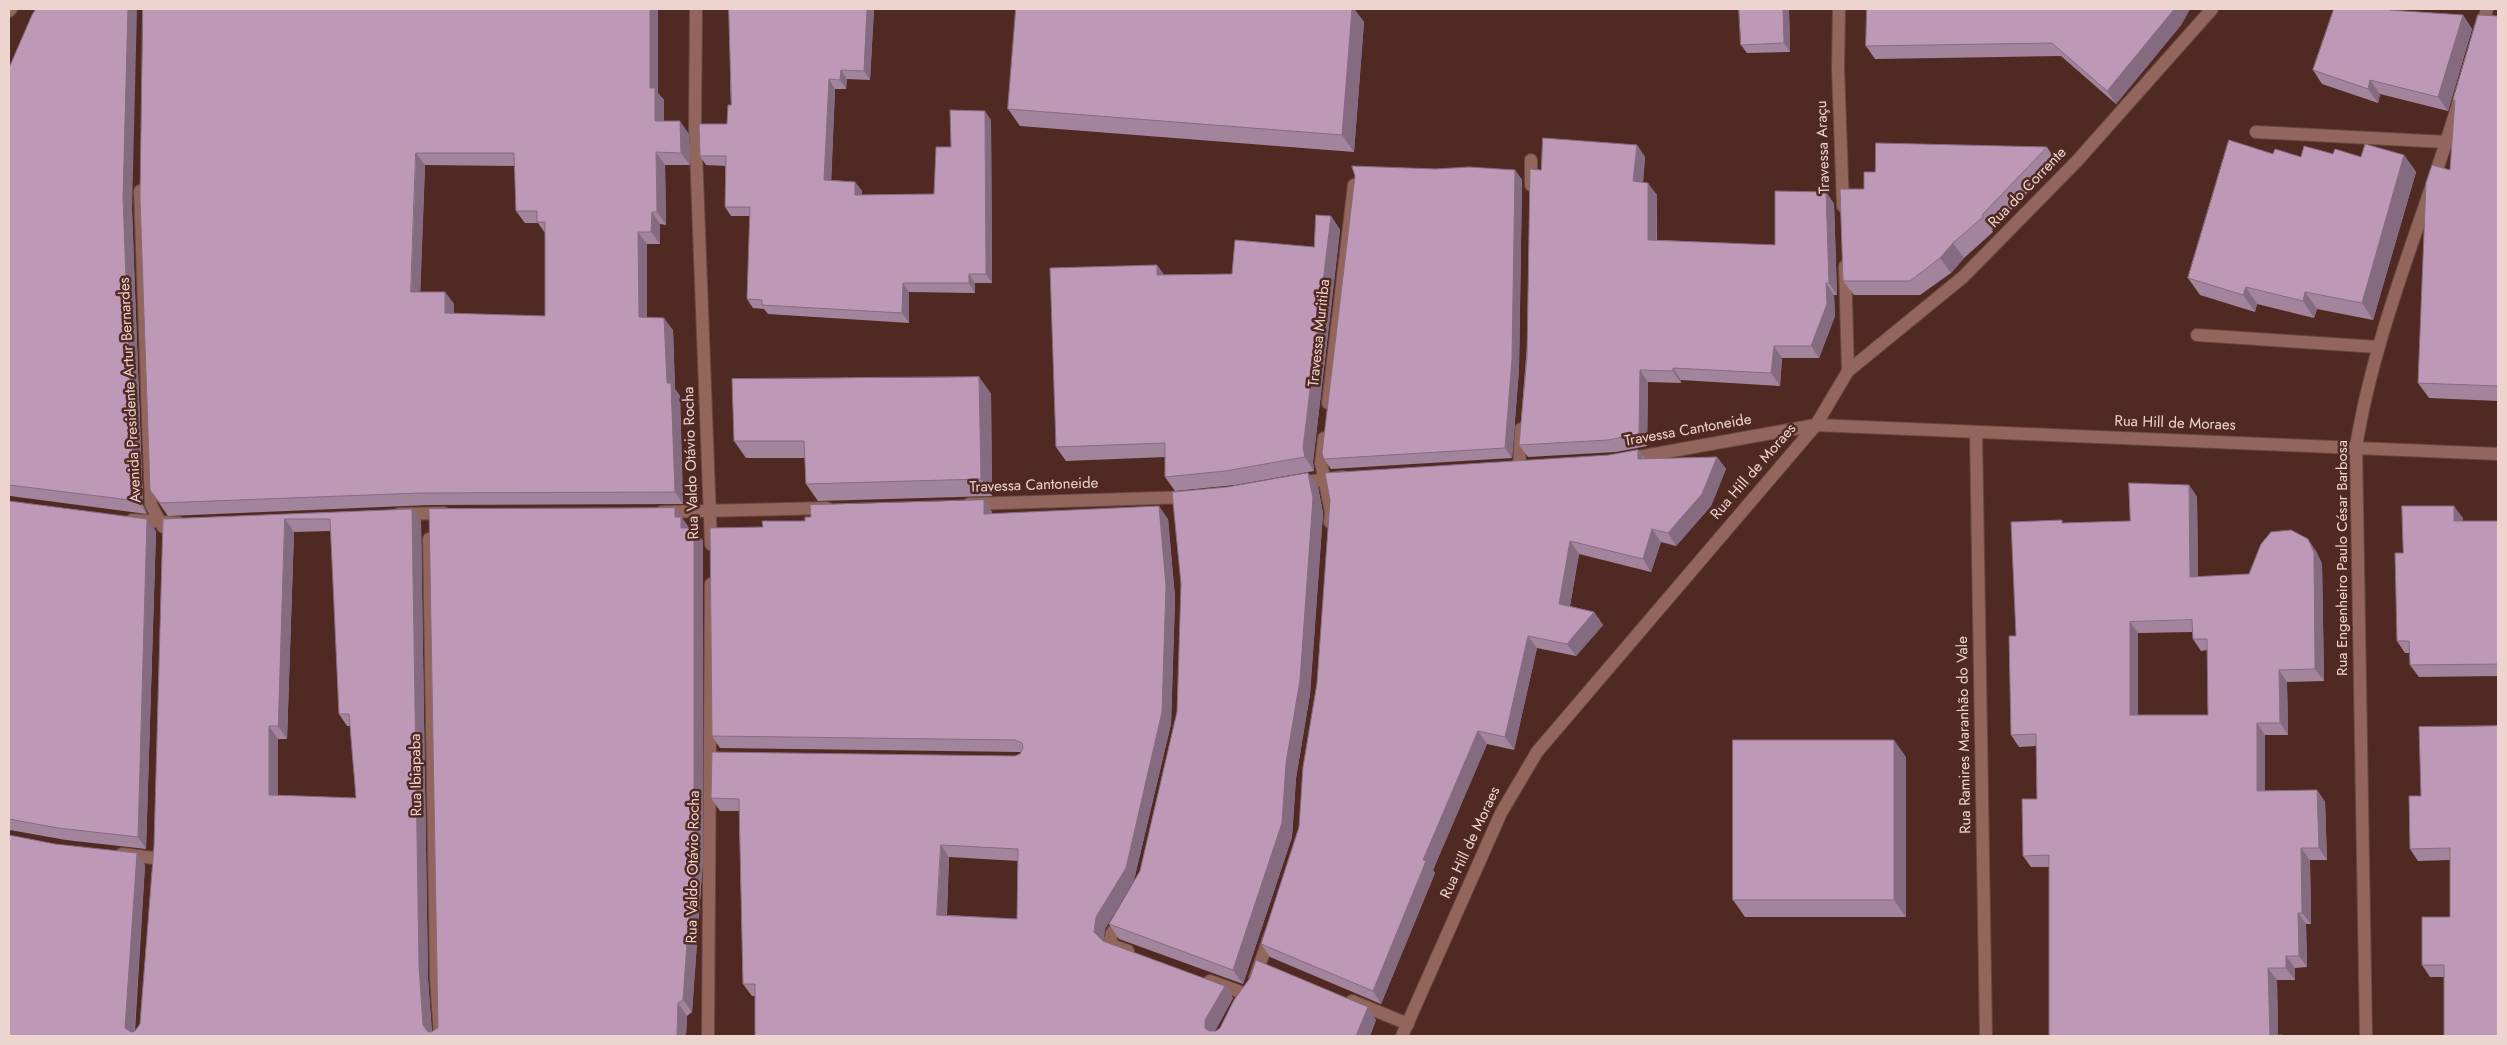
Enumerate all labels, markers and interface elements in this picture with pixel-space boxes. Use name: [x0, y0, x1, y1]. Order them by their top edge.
street label: Travessa Araçu: [1813, 100, 1835, 194]
street label: Rua do Corrente: [1985, 144, 2071, 232]
street label: Avenida Presidente Artur Bernardes: [116, 277, 146, 503]
street label: Travessa Muritiba: [1305, 278, 1335, 388]
street label: Rua Valdo Otávio Rocha: [680, 386, 704, 540]
street label: Travessa Cantoneide: [1623, 411, 1753, 451]
street label: Rua Hill de Moraes: [2114, 413, 2236, 435]
street label: Rua Hill de Moraes: [1707, 420, 1801, 524]
street label: Rua Engenheiro Paulo César Barbosa: [2334, 440, 2352, 676]
street label: Travessa Cantoneide: [969, 475, 1099, 497]
street label: Rua Ramires Maranhão do Vale: [1954, 636, 1976, 834]
street label: Rua Ibiapaba: [407, 733, 427, 817]
street label: Rua Hill de Moraes: [1437, 784, 1505, 902]
street label: Rua Valdo Otávio Rocha: [684, 790, 704, 944]

